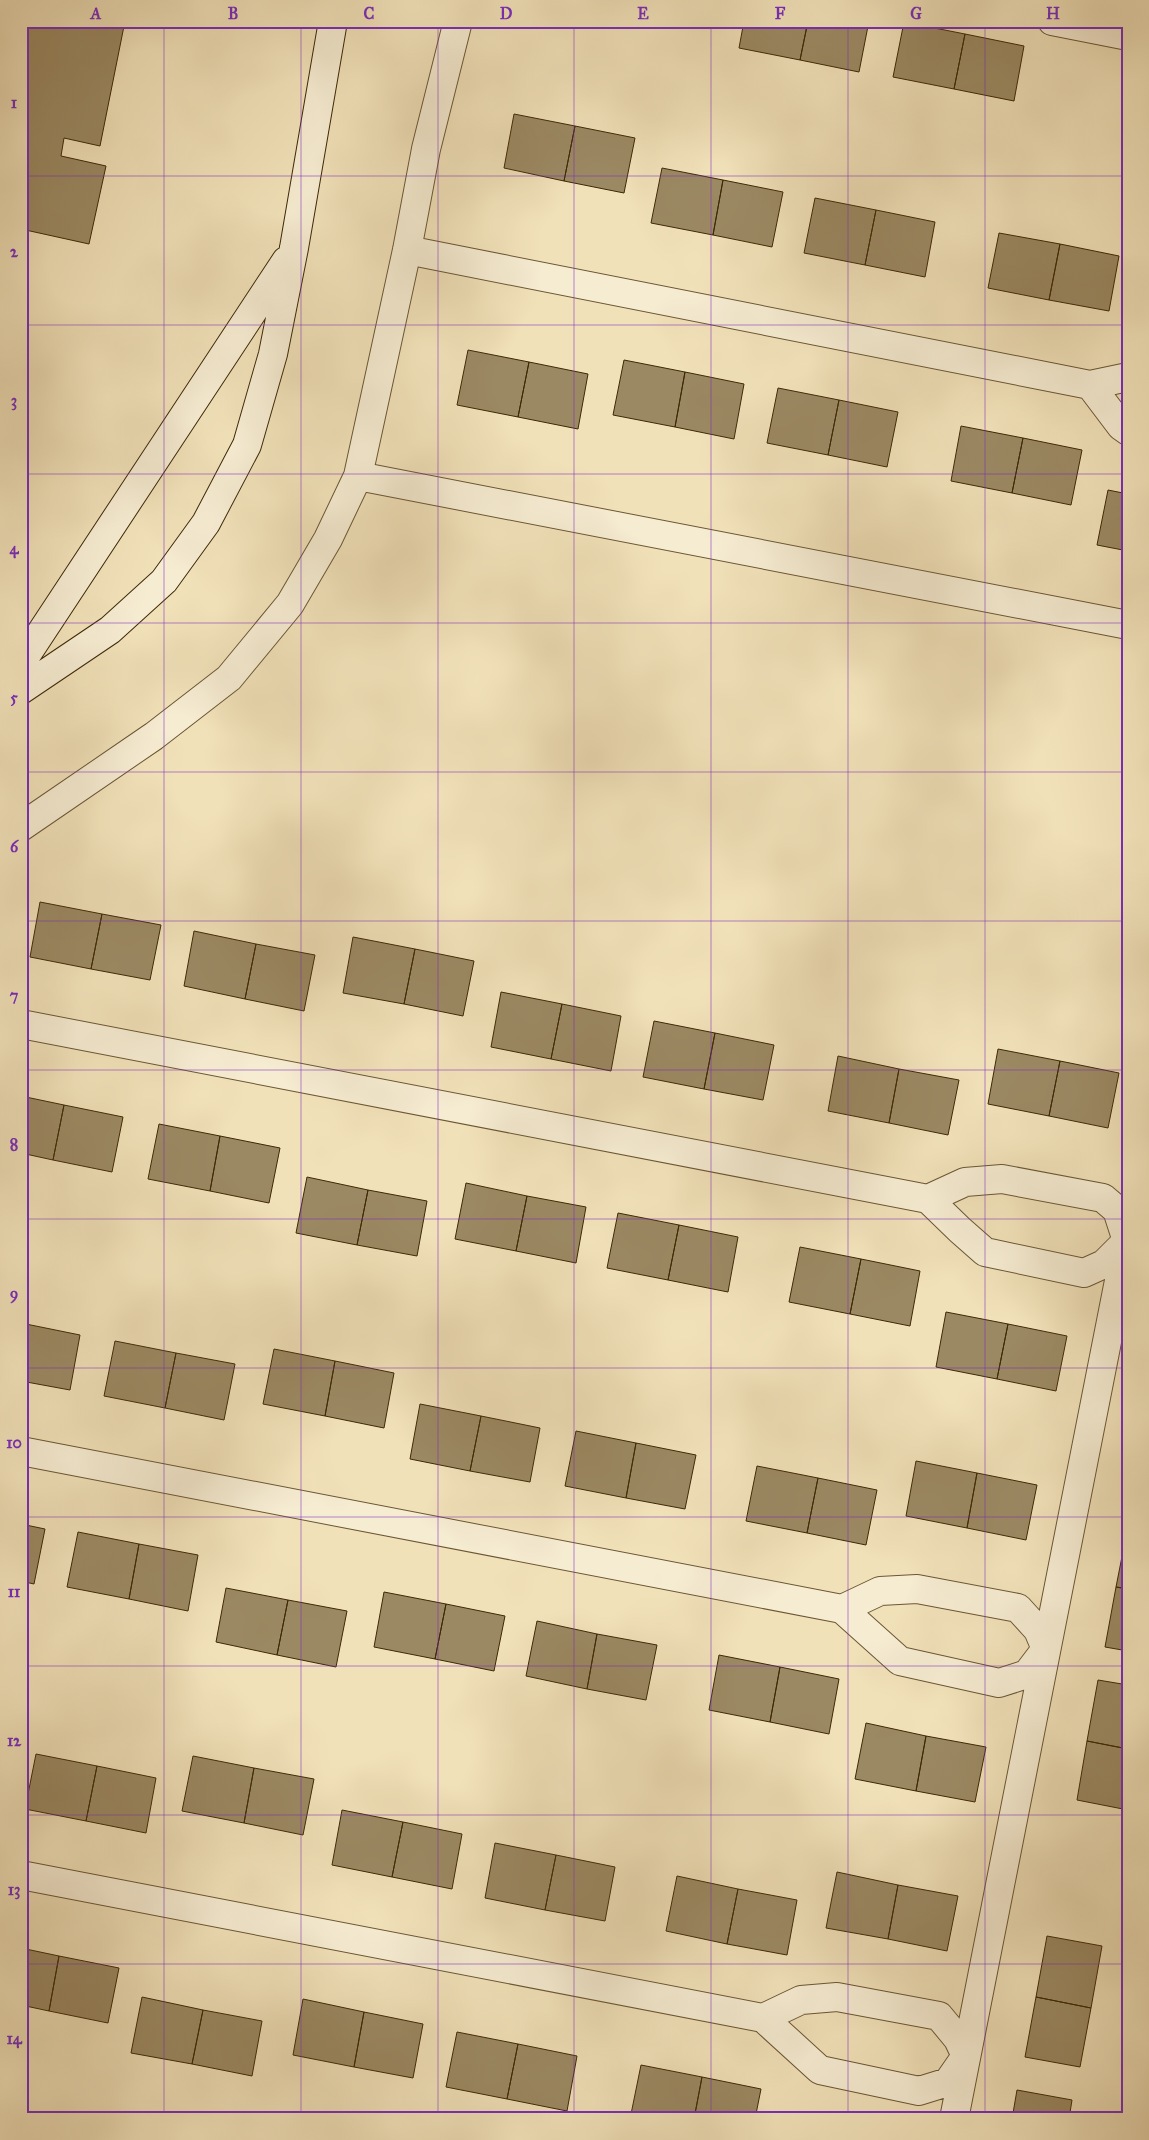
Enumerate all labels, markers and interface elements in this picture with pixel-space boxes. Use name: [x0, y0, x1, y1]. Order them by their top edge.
text: A: [90, 4, 102, 23]
text: B: [228, 4, 238, 23]
text: C: [364, 4, 375, 23]
text: D: [500, 4, 513, 23]
text: E: [637, 4, 649, 23]
text: F: [775, 4, 786, 23]
text: G: [910, 4, 922, 23]
text: H: [1046, 4, 1060, 23]
text: 1: [11, 93, 18, 112]
text: 2: [10, 242, 19, 261]
text: 3: [11, 391, 17, 411]
text: 4: [10, 539, 20, 559]
text: 5: [10, 688, 18, 707]
text: 6: [10, 837, 19, 856]
text: 7: [10, 986, 19, 1005]
text: 8: [10, 1135, 18, 1154]
text: 9: [10, 1284, 18, 1304]
text: 10: [6, 1433, 22, 1452]
text: 11: [8, 1582, 21, 1601]
text: 12: [7, 1731, 22, 1750]
text: 13: [8, 1880, 20, 1900]
text: 14: [6, 2029, 23, 2049]

